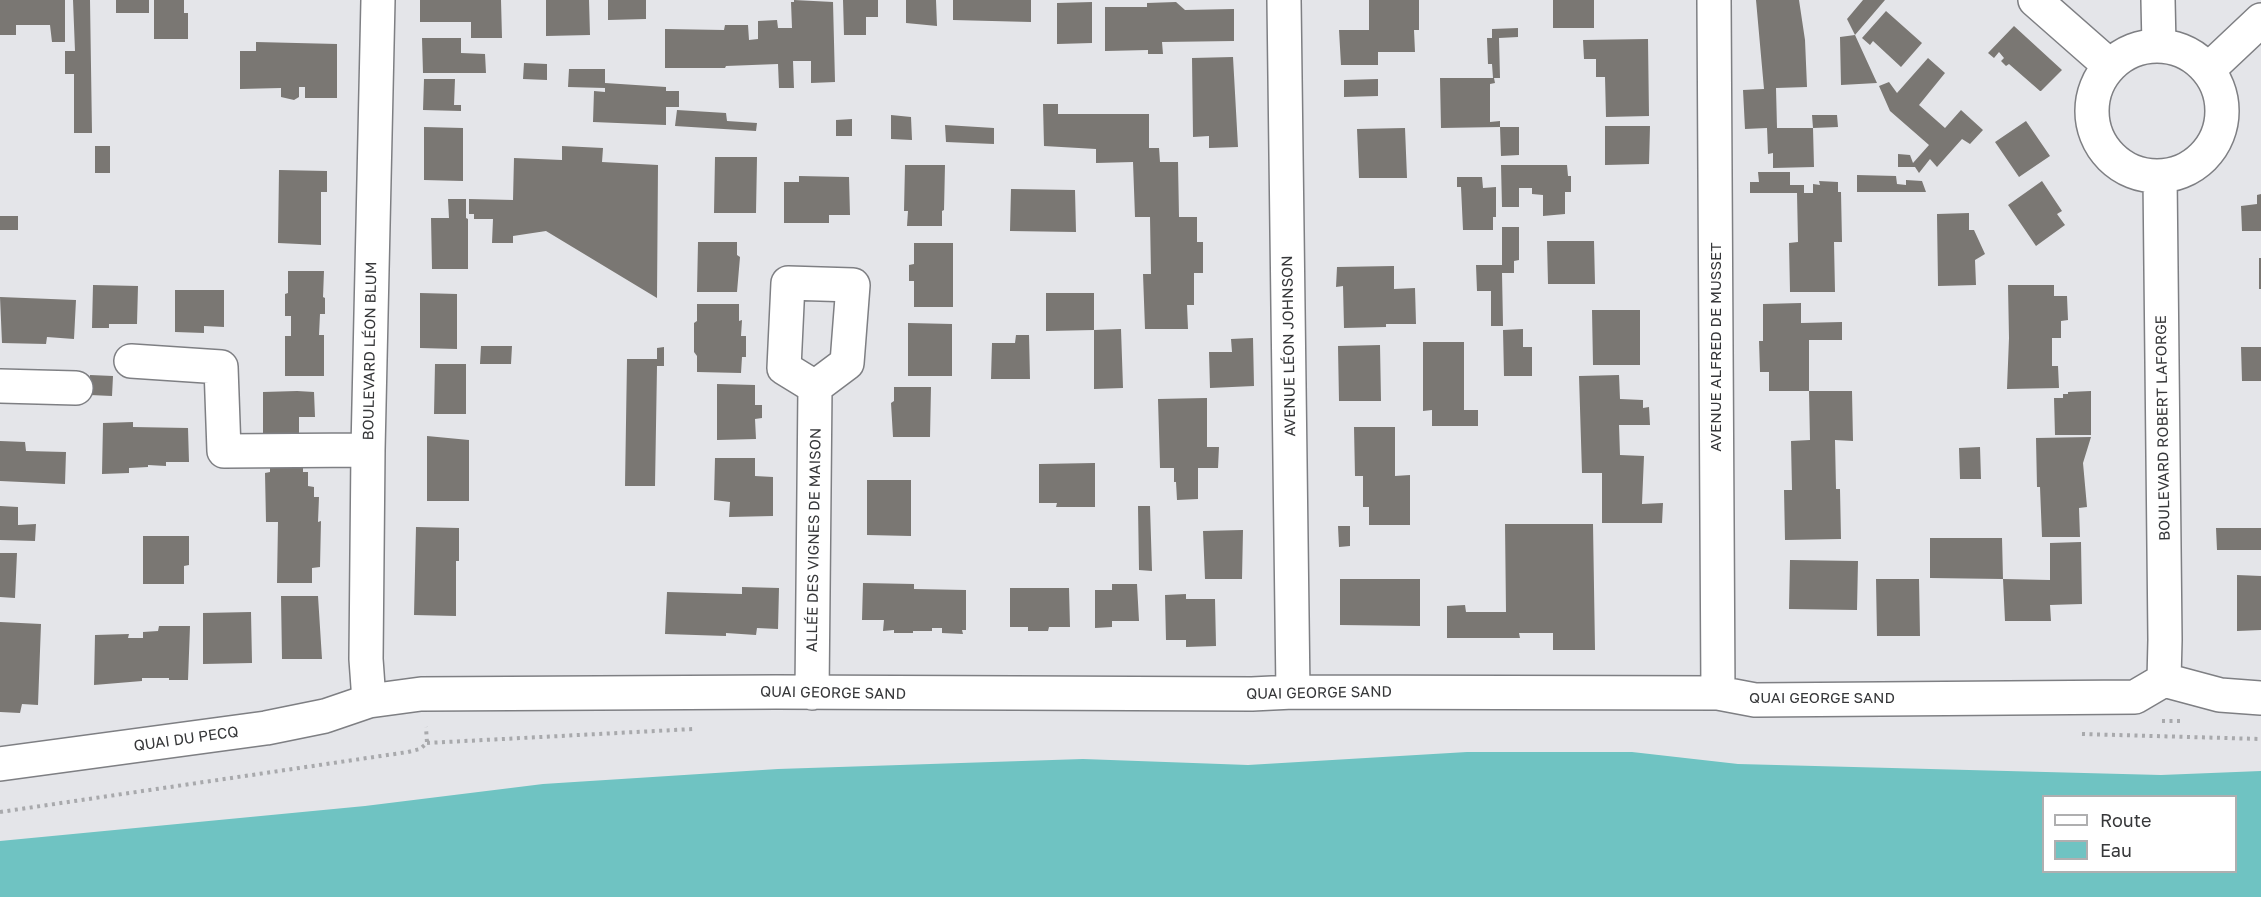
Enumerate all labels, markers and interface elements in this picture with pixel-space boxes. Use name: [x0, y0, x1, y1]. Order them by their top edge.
street label: AVENUE ALFRED DE MUSSET: [1707, 242, 1725, 452]
street label: AVENUE LÉON JOHNSON: [1278, 255, 1300, 437]
street label: BOULEVARD LÉON BLUM: [359, 261, 381, 441]
street label: BOULEVARD ROBERT LAFORGE: [2152, 315, 2174, 541]
street label: ALLÉE DES VIGNES DE MAISON: [803, 428, 825, 652]
street label: QUAI GEORGE SAND: [760, 683, 906, 703]
street label: QUAI GEORGE SAND: [1246, 683, 1392, 703]
street label: QUAI GEORGE SAND: [1749, 689, 1895, 707]
street label: QUAI DU PECQ: [133, 723, 239, 755]
legend: [2042, 795, 2237, 873]
text: Route: [2100, 809, 2151, 831]
text: Eau: [2100, 839, 2132, 861]

